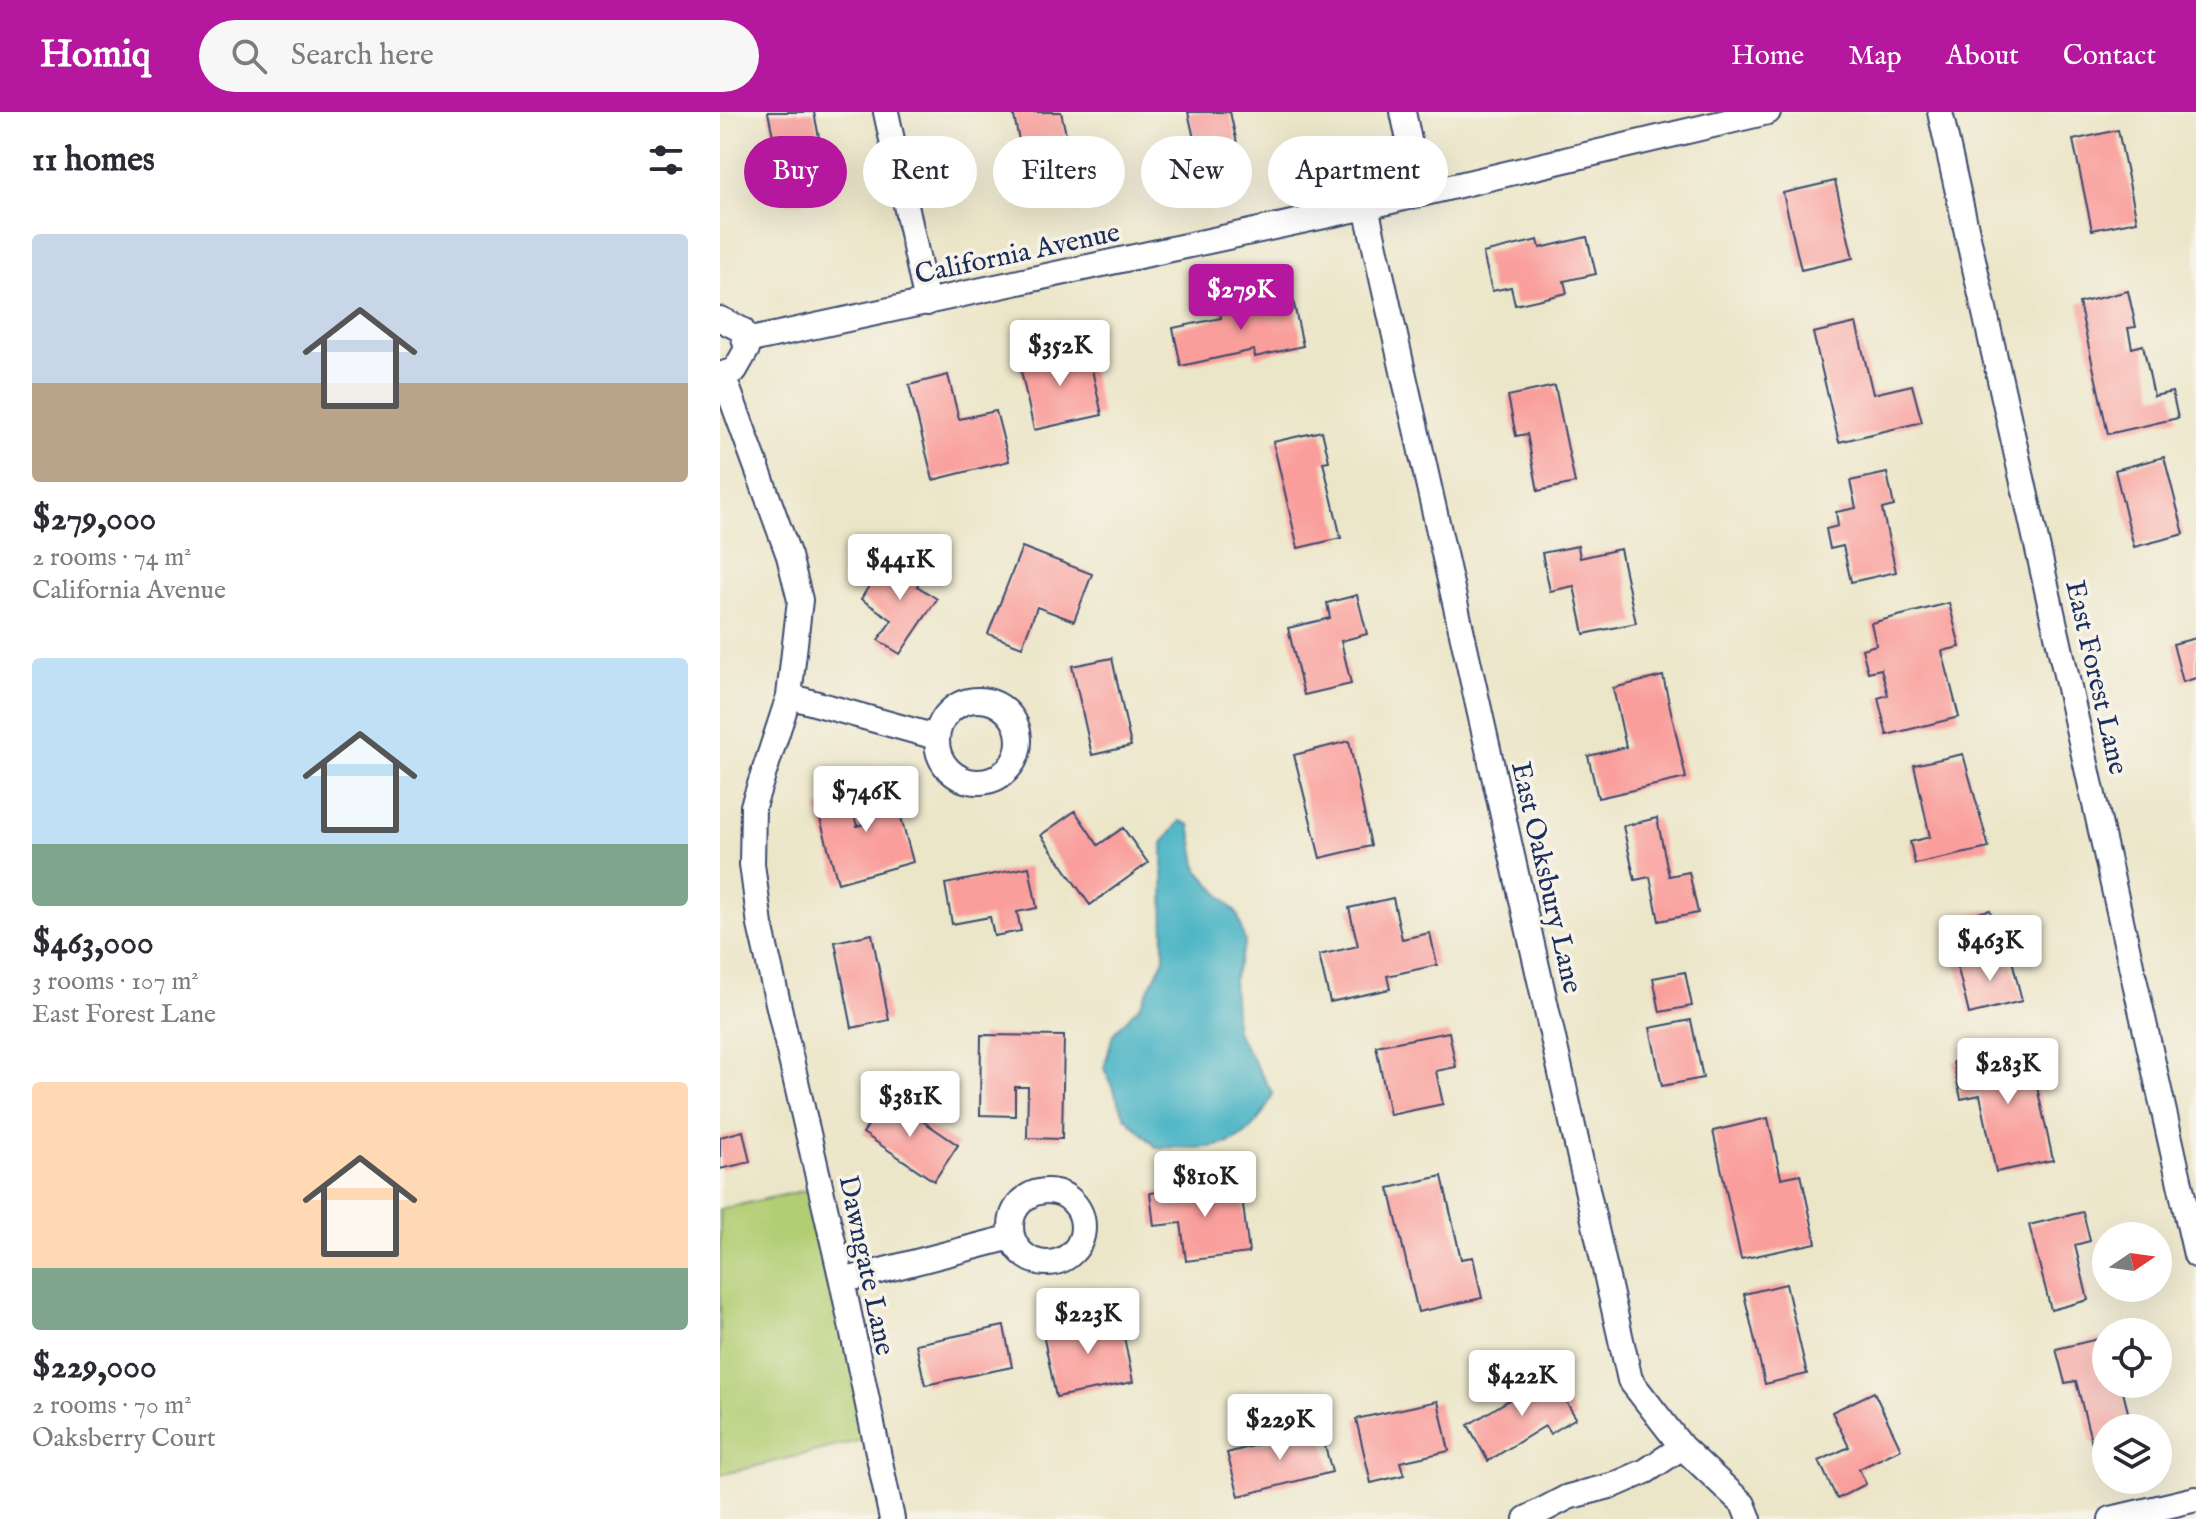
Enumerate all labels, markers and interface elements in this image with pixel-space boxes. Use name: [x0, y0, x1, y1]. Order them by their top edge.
search box: [199, 20, 759, 92]
text: Homiq: [40, 32, 151, 80]
icon: search: [227, 34, 271, 78]
text: Search here: [291, 37, 434, 75]
text: Home: [1731, 39, 1804, 74]
text: Map: [1848, 39, 1902, 74]
text: About: [1946, 39, 2019, 74]
text: Contact: [2063, 39, 2156, 74]
chip: Buy: [744, 136, 847, 208]
chip: Rent: [863, 136, 977, 208]
chip: Filters: [993, 136, 1125, 208]
chip: New: [1141, 136, 1252, 208]
chip: Apartment: [1268, 136, 1448, 208]
icon: filters: [644, 138, 688, 182]
text: 11 homes: [32, 139, 155, 182]
street label: California Avenue: [912, 216, 1123, 293]
pin: $279K: [1185, 264, 1297, 332]
text: $279K: [1207, 273, 1275, 306]
icon: home: [288, 286, 432, 430]
pin: $352K: [1004, 320, 1116, 388]
text: $352K: [1028, 329, 1092, 362]
text: $279,000: [32, 498, 156, 541]
pin: $441K: [844, 534, 956, 602]
text: 2 rooms · 74 m²: [32, 541, 192, 574]
text: $441K: [866, 543, 934, 576]
text: California Avenue: [32, 574, 226, 607]
street label: East Forest Lane: [2056, 577, 2135, 778]
icon: home: [288, 710, 432, 854]
street label: East Oaksbury Lane: [1502, 758, 1589, 997]
pin: $746K: [810, 766, 922, 834]
text: $746K: [832, 775, 901, 808]
pin: $463K: [1934, 915, 2046, 983]
text: $463,000: [32, 922, 154, 965]
text: $463K: [1957, 924, 2023, 957]
text: 3 rooms · 107 m²: [32, 965, 199, 998]
text: East Forest Lane: [32, 998, 216, 1031]
pin: $283K: [1952, 1038, 2064, 1106]
text: $283K: [1975, 1047, 2041, 1080]
pin: $381K: [854, 1071, 966, 1139]
text: $381K: [879, 1080, 941, 1113]
icon: home: [288, 1134, 432, 1278]
pin: $810K: [1149, 1151, 1261, 1219]
text: $810K: [1172, 1160, 1238, 1193]
street label: Dawngate Lane: [829, 1172, 902, 1359]
north arrow: [2092, 1222, 2172, 1302]
map controls: [2092, 1222, 2172, 1494]
pin: $223K: [1032, 1288, 1144, 1356]
text: $223K: [1054, 1297, 1122, 1330]
button: locate: [2092, 1318, 2172, 1398]
text: $229,000: [32, 1346, 157, 1389]
pin: $422K: [1466, 1350, 1578, 1418]
text: $422K: [1487, 1359, 1557, 1392]
text: 2 rooms · 70 m²: [32, 1389, 192, 1422]
pin: $229K: [1224, 1394, 1336, 1462]
text: $229K: [1246, 1403, 1314, 1436]
button: layers: [2092, 1414, 2172, 1494]
text: Oaksberry Court: [32, 1422, 216, 1455]

